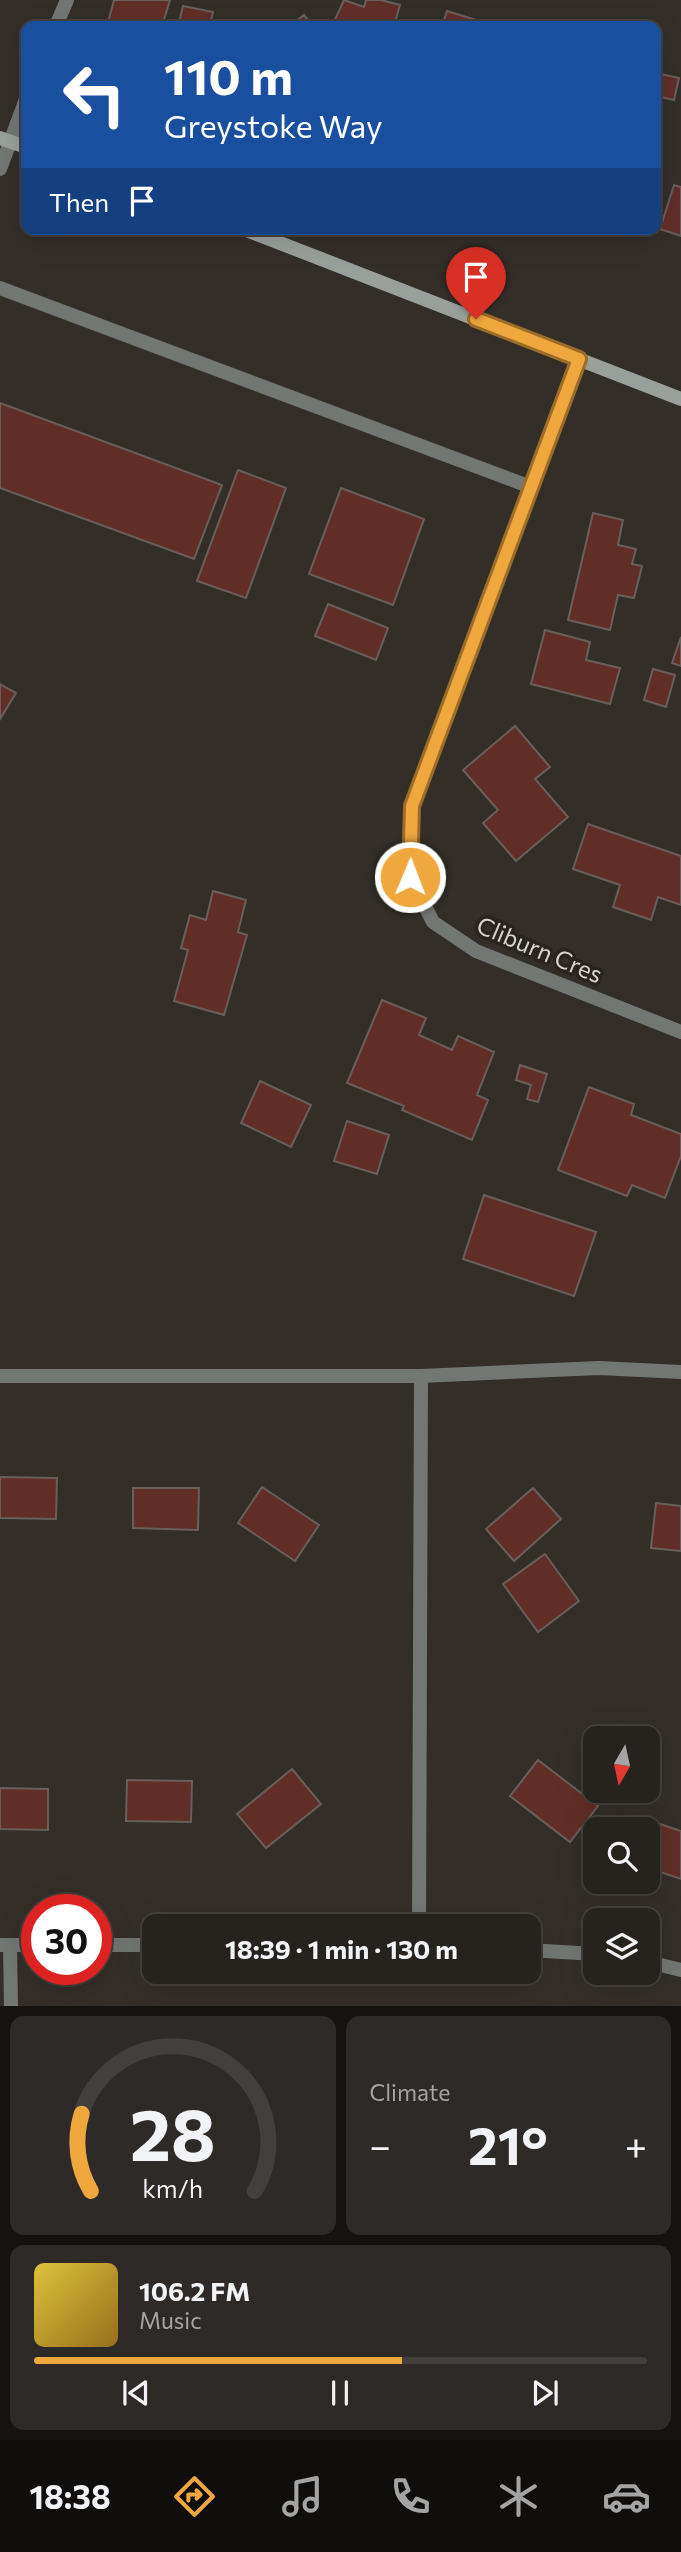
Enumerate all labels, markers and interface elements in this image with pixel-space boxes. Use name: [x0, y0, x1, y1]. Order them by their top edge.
text: 110 m: [164, 45, 293, 105]
icon: left: [49, 49, 140, 140]
text: Greystoke Way: [164, 105, 383, 145]
icon: arrive: [123, 182, 161, 220]
text: Then: [49, 186, 109, 217]
pin: [446, 247, 506, 319]
icon: arrive: [457, 258, 495, 296]
position arrow: [373, 840, 447, 914]
street label: Cliburn Cres: [473, 910, 607, 988]
north arrow: [583, 1726, 660, 1802]
map controls: [583, 1726, 660, 1985]
button: search: [583, 1817, 660, 1894]
speed limit sign: 30: [21, 1894, 112, 1985]
button: layers: [583, 1908, 660, 1985]
text: 18:39 · 1 min · 130 m: [225, 1933, 458, 1964]
text: Climate: [370, 2078, 451, 2106]
text: 28: [130, 2088, 216, 2177]
text: 21°: [468, 2112, 548, 2176]
text: −: [370, 2121, 391, 2168]
text: +: [625, 2121, 647, 2168]
text: km/h: [142, 2173, 203, 2203]
text: 106.2 FM: [139, 2275, 250, 2306]
text: Music: [139, 2306, 202, 2334]
icon: previous: [117, 2374, 155, 2412]
icon: pause: [321, 2374, 359, 2412]
icon: next: [526, 2374, 564, 2412]
icon: directions: [170, 2472, 219, 2521]
icon: music: [278, 2472, 327, 2521]
icon: phone: [386, 2472, 435, 2521]
icon: climate: [494, 2472, 543, 2521]
icon: car: [602, 2472, 651, 2521]
text: 18:38: [30, 2476, 111, 2516]

